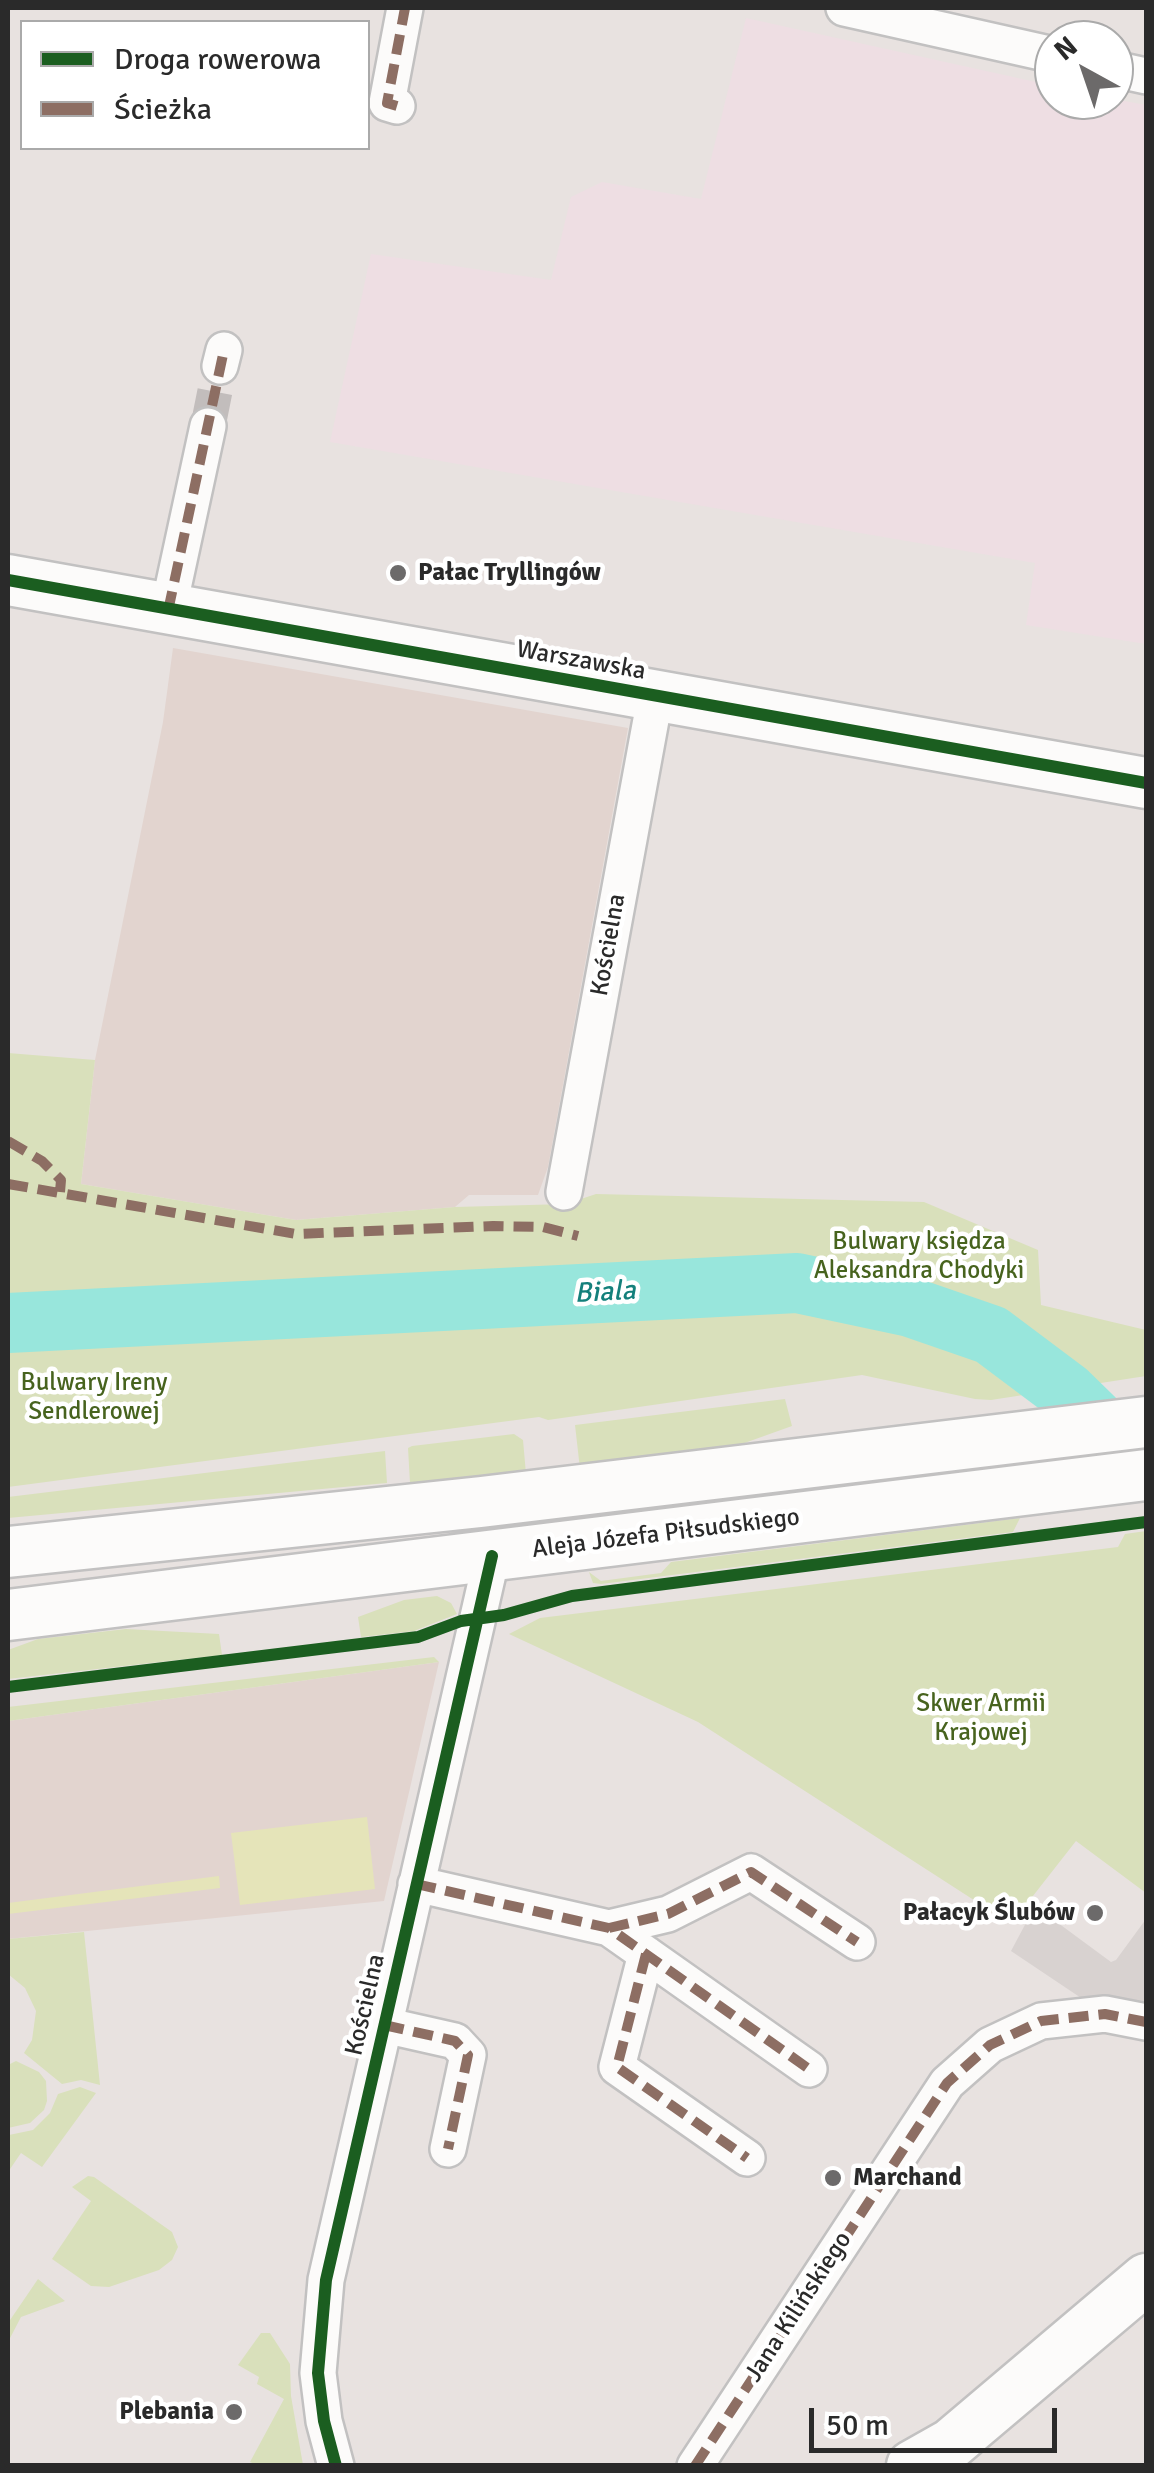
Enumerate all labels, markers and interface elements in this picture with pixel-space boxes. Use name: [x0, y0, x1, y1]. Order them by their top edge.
legend: [20, 20, 370, 150]
north arrow: [1034, 20, 1134, 120]
text: N: [1048, 29, 1084, 68]
text: Droga rowerowa: [114, 41, 322, 78]
text: Ścieżka: [114, 91, 212, 128]
place label: Pałac Tryllingów: [418, 558, 601, 588]
marker: Pałac Tryllingów: [387, 562, 409, 584]
street label: Warszawska: [514, 635, 648, 687]
street label: Kościelna: [585, 891, 633, 999]
park label: Bulwary księdza Aleksandra Chodyki: [814, 1227, 1024, 1286]
water label: Biala: [574, 1275, 636, 1311]
park label: Bulwary Ireny Sendlerowej: [21, 1368, 167, 1427]
street label: Aleja Józefa Piłsudskiego: [530, 1503, 802, 1565]
park label: Skwer Armii Krajowej: [916, 1689, 1046, 1748]
place label: Pałacyk Ślubów: [903, 1898, 1075, 1928]
marker: Pałacyk Ślubów: [1084, 1902, 1106, 1924]
street label: Kościelna: [340, 1951, 392, 2059]
place label: Marchand: [853, 2163, 962, 2193]
marker: Marchand: [822, 2167, 844, 2189]
street label: Jana Kilińskiego: [739, 2226, 859, 2388]
scale bar: [814, 2388, 1062, 2450]
place label: Plebania: [119, 2397, 214, 2427]
marker: Plebania: [223, 2401, 245, 2423]
text: 50 m: [826, 2407, 889, 2444]

